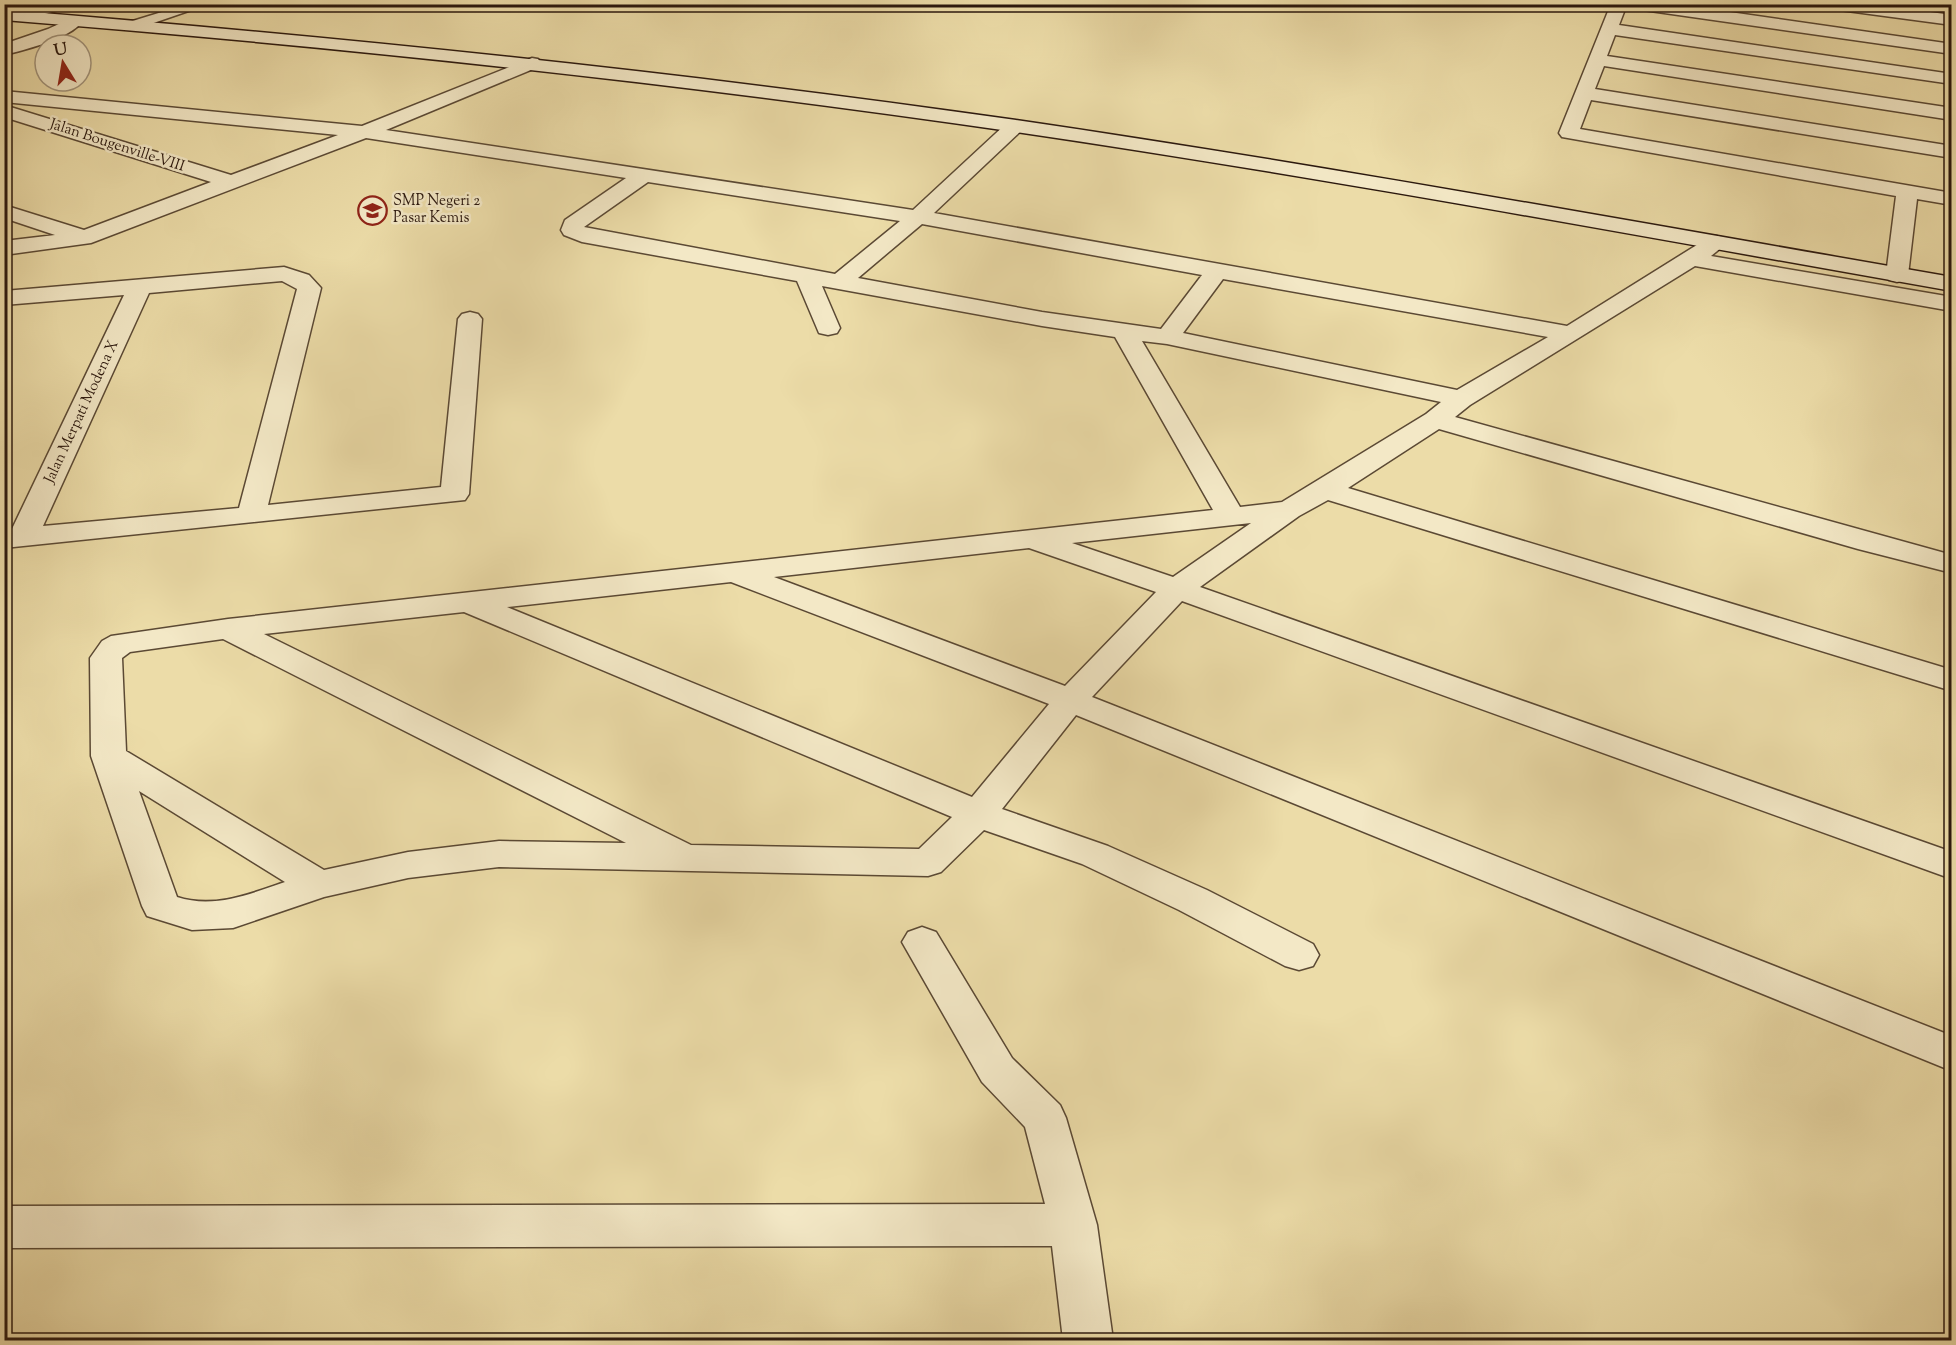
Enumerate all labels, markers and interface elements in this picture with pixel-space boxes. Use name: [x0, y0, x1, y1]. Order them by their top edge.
north arrow: [33, 33, 93, 93]
text: U: [52, 38, 70, 63]
street label: Jalan Bougenville-VIII: [46, 114, 187, 178]
place label: SMP Negeri 2 Pasar Kemis: [393, 191, 480, 229]
school or university icon: SMP Negeri 2 Pasar Kemis: [356, 194, 388, 226]
street label: Jalan Merpati Modena X: [39, 337, 124, 488]

